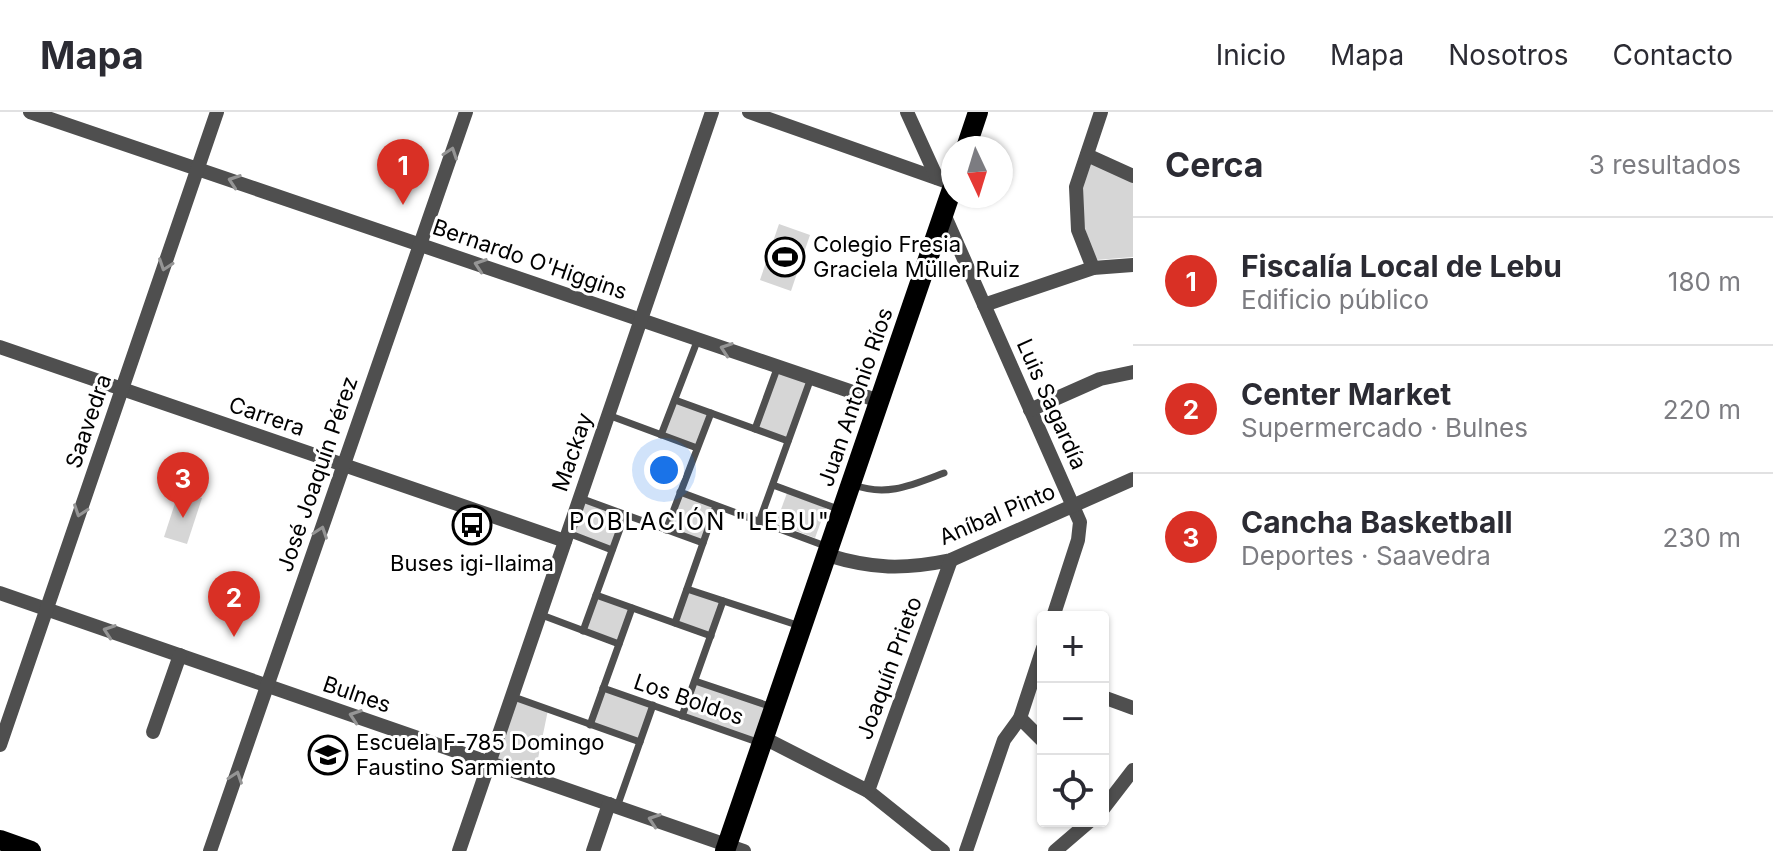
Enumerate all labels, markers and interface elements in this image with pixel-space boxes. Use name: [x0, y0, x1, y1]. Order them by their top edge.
text: Mapa: [40, 32, 144, 78]
text: Inicio: [1216, 38, 1286, 72]
text: Mapa: [1330, 38, 1404, 72]
text: Nosotros: [1448, 38, 1569, 72]
text: Contacto: [1613, 38, 1733, 72]
north arrow: [941, 136, 1013, 208]
pin: 1: [377, 139, 429, 205]
text: Cerca: [1165, 144, 1264, 185]
one-way arrow: [442, 147, 458, 161]
text: 3 resultados: [1589, 149, 1741, 180]
one-way arrow: [228, 175, 242, 191]
street label: Bernardo O'Higgins: [429, 214, 631, 304]
place label: Colegio Fresia Graciela Müller Ruiz: [813, 231, 1020, 282]
sports icon: Colegio Fresia Graciela Müller Ruiz: [764, 236, 806, 278]
text: Fiscalía Local de Lebu: [1241, 248, 1562, 284]
one-way arrow: [158, 257, 174, 271]
one-way arrow: [474, 259, 488, 275]
text: 1: [1185, 266, 1197, 297]
text: 180 m: [1668, 266, 1741, 297]
text: Edificio público: [1241, 284, 1429, 315]
street label: Juan Antonio Ríos: [812, 304, 898, 490]
street label: Luis Sagardía: [1012, 335, 1092, 473]
one-way arrow: [720, 342, 734, 358]
street label: Saavedra: [60, 371, 116, 471]
street label: José Joaquín Pérez: [271, 373, 363, 575]
text: Center Market: [1241, 376, 1451, 412]
street label: Carrera: [226, 391, 308, 441]
text: 2: [1183, 394, 1199, 425]
text: 220 m: [1663, 394, 1741, 425]
street label: Mackay: [546, 409, 598, 495]
text: Supermercado · Bulnes: [1241, 412, 1528, 443]
your location: [644, 450, 684, 490]
pin: 3: [157, 452, 209, 518]
street label: Aníbal Pinto: [935, 478, 1059, 550]
one-way arrow: [74, 503, 90, 517]
bus stop icon: Buses igi-llaima: [451, 504, 493, 546]
text: Cancha Basketball: [1241, 504, 1513, 540]
district label: POBLACIÓN "LEBU": [569, 507, 831, 536]
text: 3: [1183, 522, 1199, 553]
text: 230 m: [1663, 522, 1741, 553]
one-way arrow: [311, 525, 327, 539]
text: Deportes · Saavedra: [1241, 540, 1491, 571]
place label: Buses igi-llaima: [390, 550, 554, 576]
pin: 2: [208, 571, 260, 637]
street label: Joaquín Prieto: [851, 593, 927, 743]
map controls: [1037, 611, 1109, 827]
button: +: [1037, 611, 1109, 683]
one-way arrow: [103, 625, 117, 641]
street label: Los Boldos: [631, 668, 747, 730]
street label: Bulnes: [320, 670, 394, 718]
button: −: [1037, 683, 1109, 755]
one-way arrow: [349, 710, 363, 726]
place label: Escuela F-785 Domingo Faustino Sarmiento: [356, 729, 604, 780]
school or university icon: Escuela F-785 Domingo Faustino Sarmiento: [307, 734, 349, 776]
button: locate: [1037, 755, 1109, 827]
one-way arrow: [226, 771, 242, 785]
one-way arrow: [647, 813, 661, 830]

